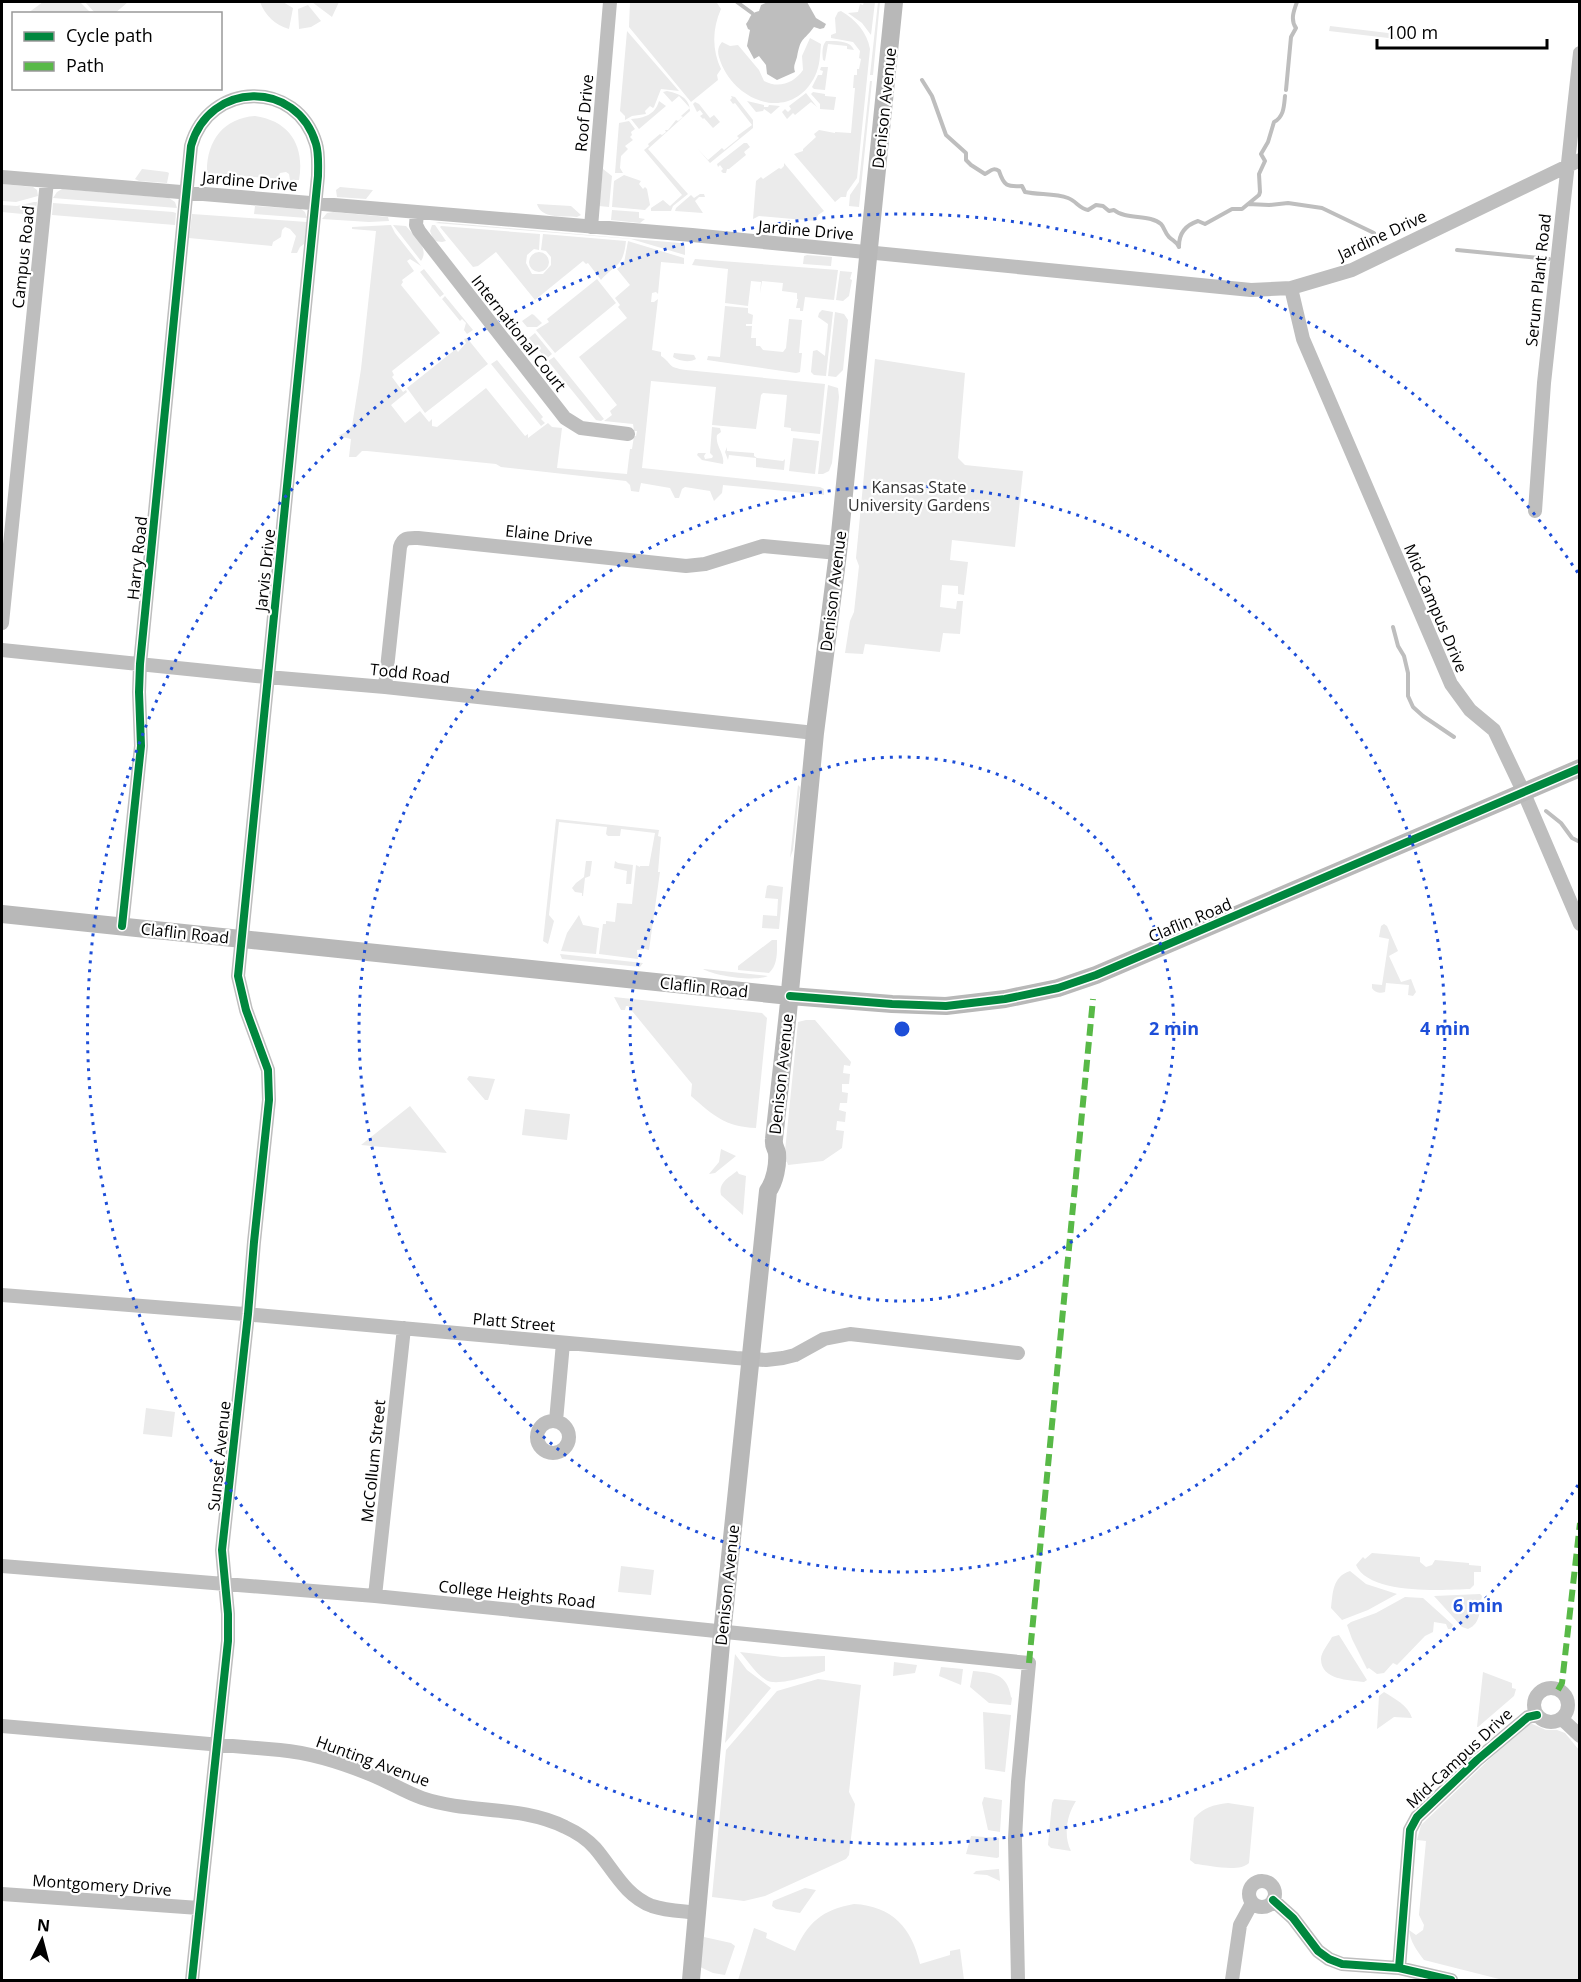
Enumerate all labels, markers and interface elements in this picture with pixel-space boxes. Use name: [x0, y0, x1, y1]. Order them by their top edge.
legend: [12, 12, 222, 90]
scale bar: [1377, 12, 1546, 50]
text: 100 m: [1386, 20, 1438, 44]
text: Cycle path: [66, 23, 153, 47]
street label: Denison Avenue: [867, 46, 901, 170]
text: Path: [66, 53, 104, 77]
street label: Roof Drive: [570, 73, 598, 153]
street label: Jardine Drive: [199, 166, 299, 196]
street label: Campus Road: [7, 204, 39, 310]
street label: Jardine Drive: [1332, 205, 1430, 266]
street label: Serum Plant Road: [1520, 212, 1556, 348]
street label: Jardine Drive: [755, 215, 855, 245]
street label: International Court: [467, 270, 572, 396]
park label: Kansas State University Gardens: [848, 476, 990, 516]
street label: Harry Road: [122, 515, 152, 601]
street label: Elaine Drive: [504, 519, 594, 551]
street label: Jarvis Drive: [250, 528, 280, 614]
street label: Denison Avenue: [815, 529, 851, 653]
street label: Mid-Campus Drive: [1399, 540, 1473, 676]
street label: Todd Road: [369, 658, 451, 688]
street label: Claflin Road: [1145, 893, 1235, 947]
street label: Claflin Road: [140, 917, 230, 949]
street label: Claflin Road: [659, 971, 749, 1003]
street label: Denison Avenue: [764, 1012, 798, 1136]
text: 2 min: [1149, 1016, 1199, 1040]
text: 4 min: [1420, 1016, 1470, 1040]
centre of rings: [892, 1019, 912, 1039]
street label: Platt Street: [472, 1307, 556, 1337]
street label: McCollum Street: [356, 1398, 390, 1523]
street label: Sunset Avenue: [202, 1400, 236, 1512]
street label: Denison Avenue: [710, 1523, 744, 1647]
street label: College Heights Road: [437, 1575, 597, 1613]
text: 6 min: [1453, 1593, 1503, 1617]
street label: Mid-Campus Drive: [1401, 1703, 1517, 1813]
street label: Hunting Avenue: [313, 1730, 433, 1792]
street label: Montgomery Drive: [32, 1869, 172, 1901]
north arrow: [12, 1910, 72, 1970]
text: N: [36, 1913, 51, 1937]

